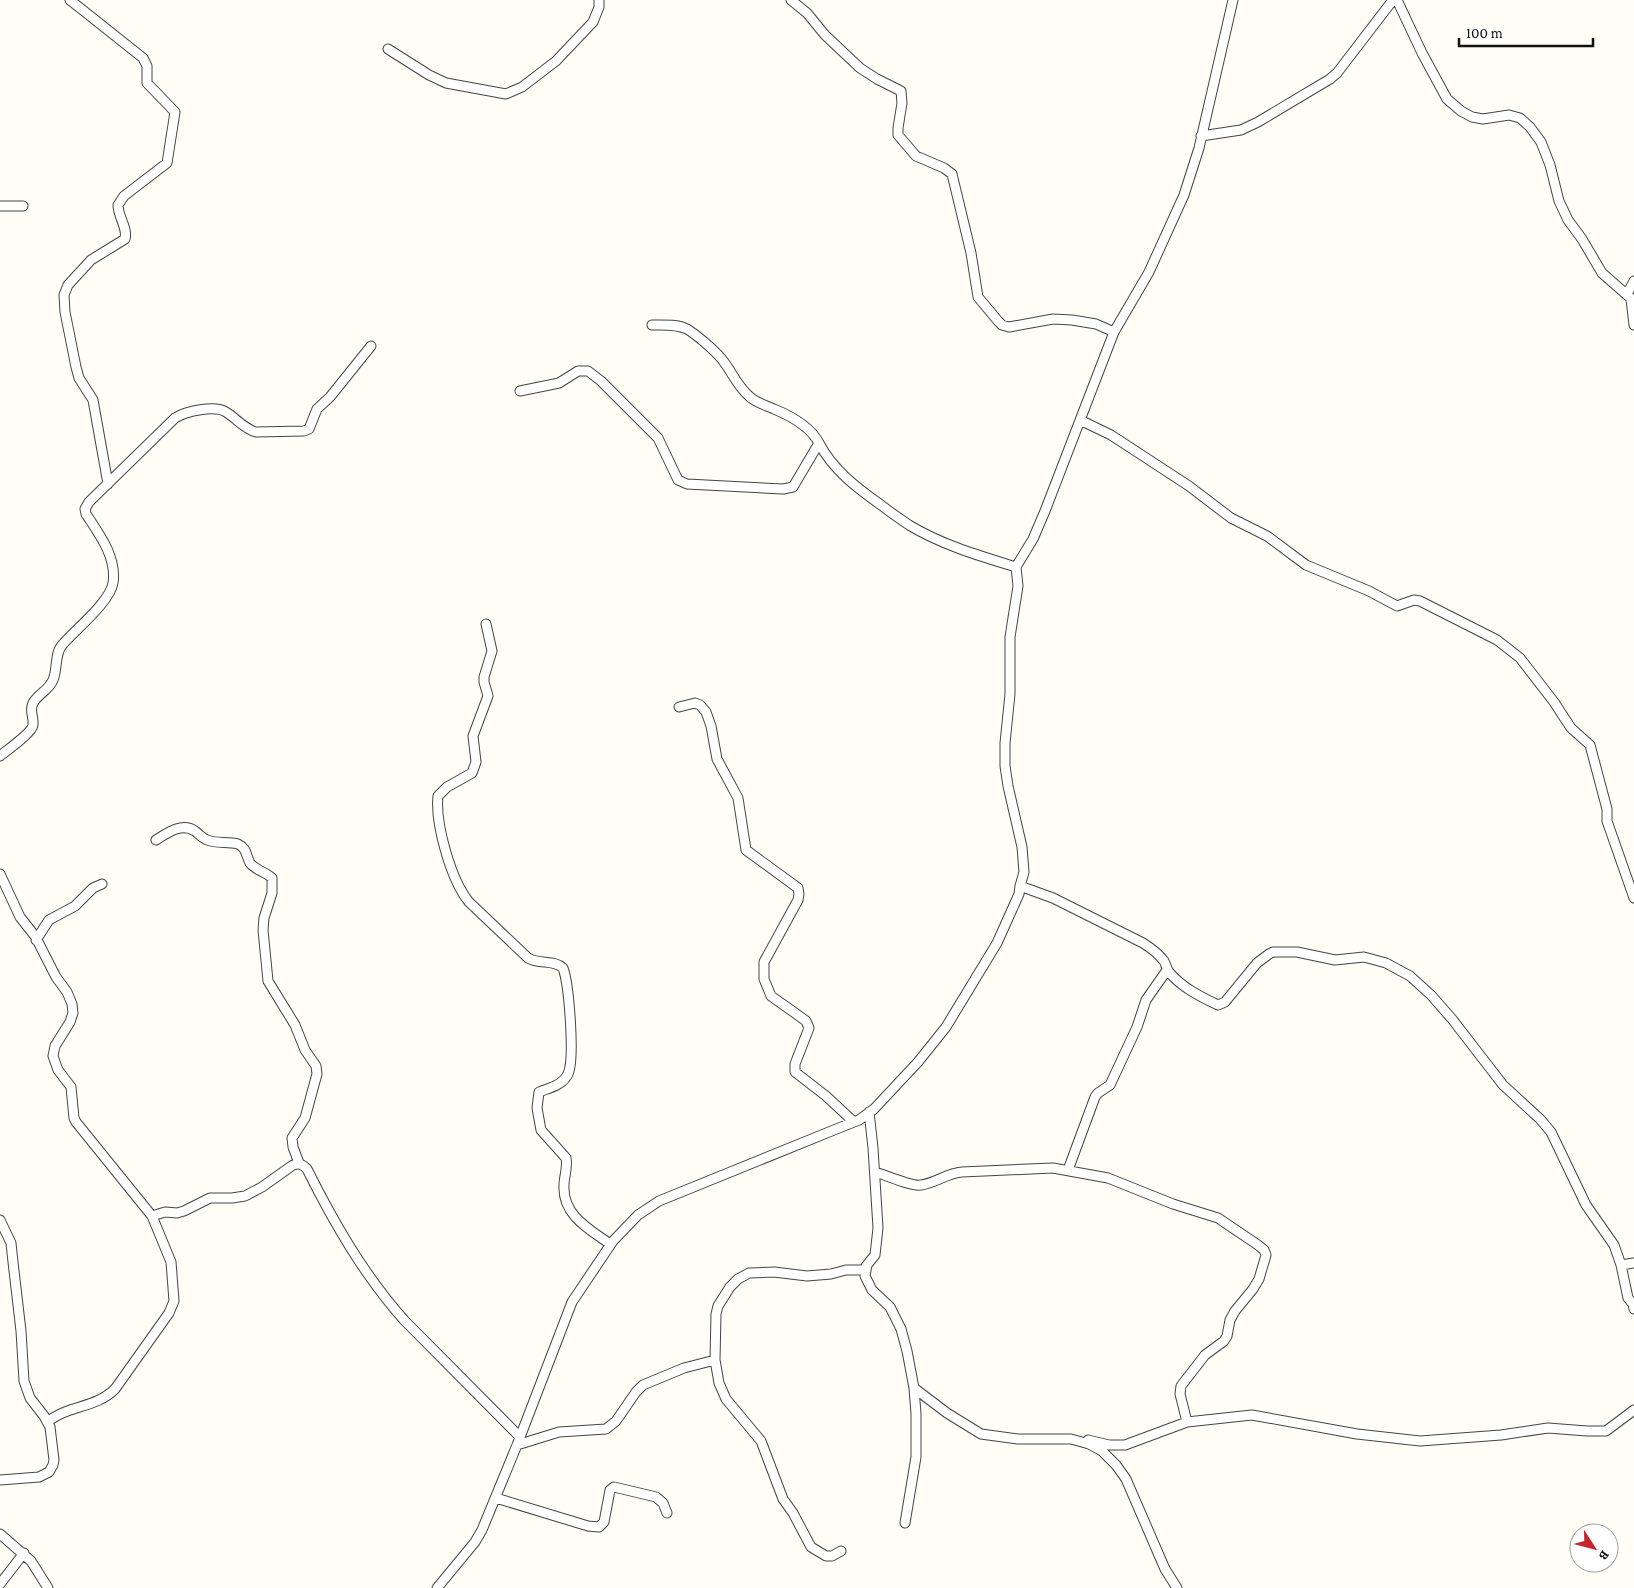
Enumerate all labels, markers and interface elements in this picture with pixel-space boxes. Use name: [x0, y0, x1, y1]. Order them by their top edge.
scale bar: [1459, 15, 1593, 47]
text: 100 m: [1466, 25, 1503, 41]
north arrow: [1569, 1523, 1619, 1573]
text: B: [1596, 1548, 1613, 1564]

